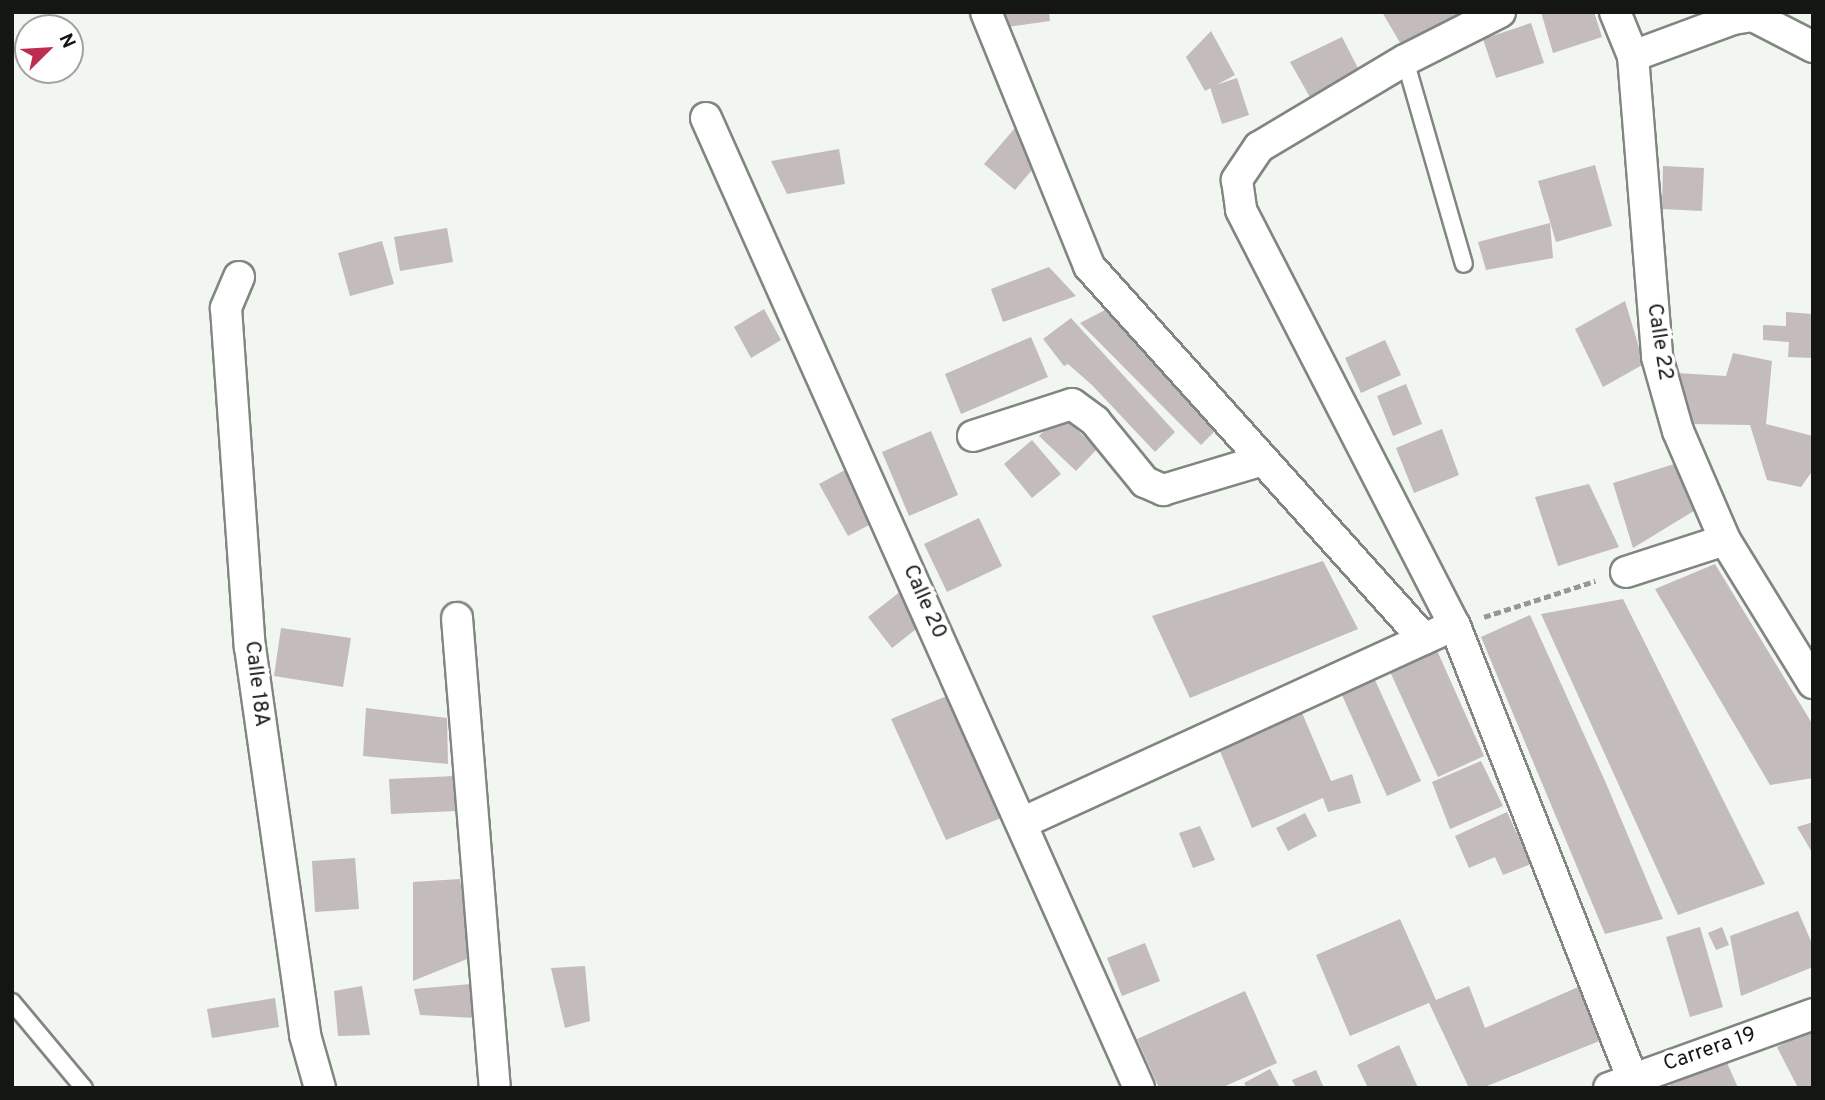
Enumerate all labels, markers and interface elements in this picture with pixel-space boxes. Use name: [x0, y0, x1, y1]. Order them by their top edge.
north arrow: [14, 14, 84, 84]
text: N: [53, 30, 80, 52]
street label: Calle 22: [1640, 302, 1678, 382]
street label: Calle 20: [897, 561, 951, 643]
street label: Calle 18A: [238, 639, 274, 729]
street label: Carrera 19: [1660, 1022, 1760, 1078]

